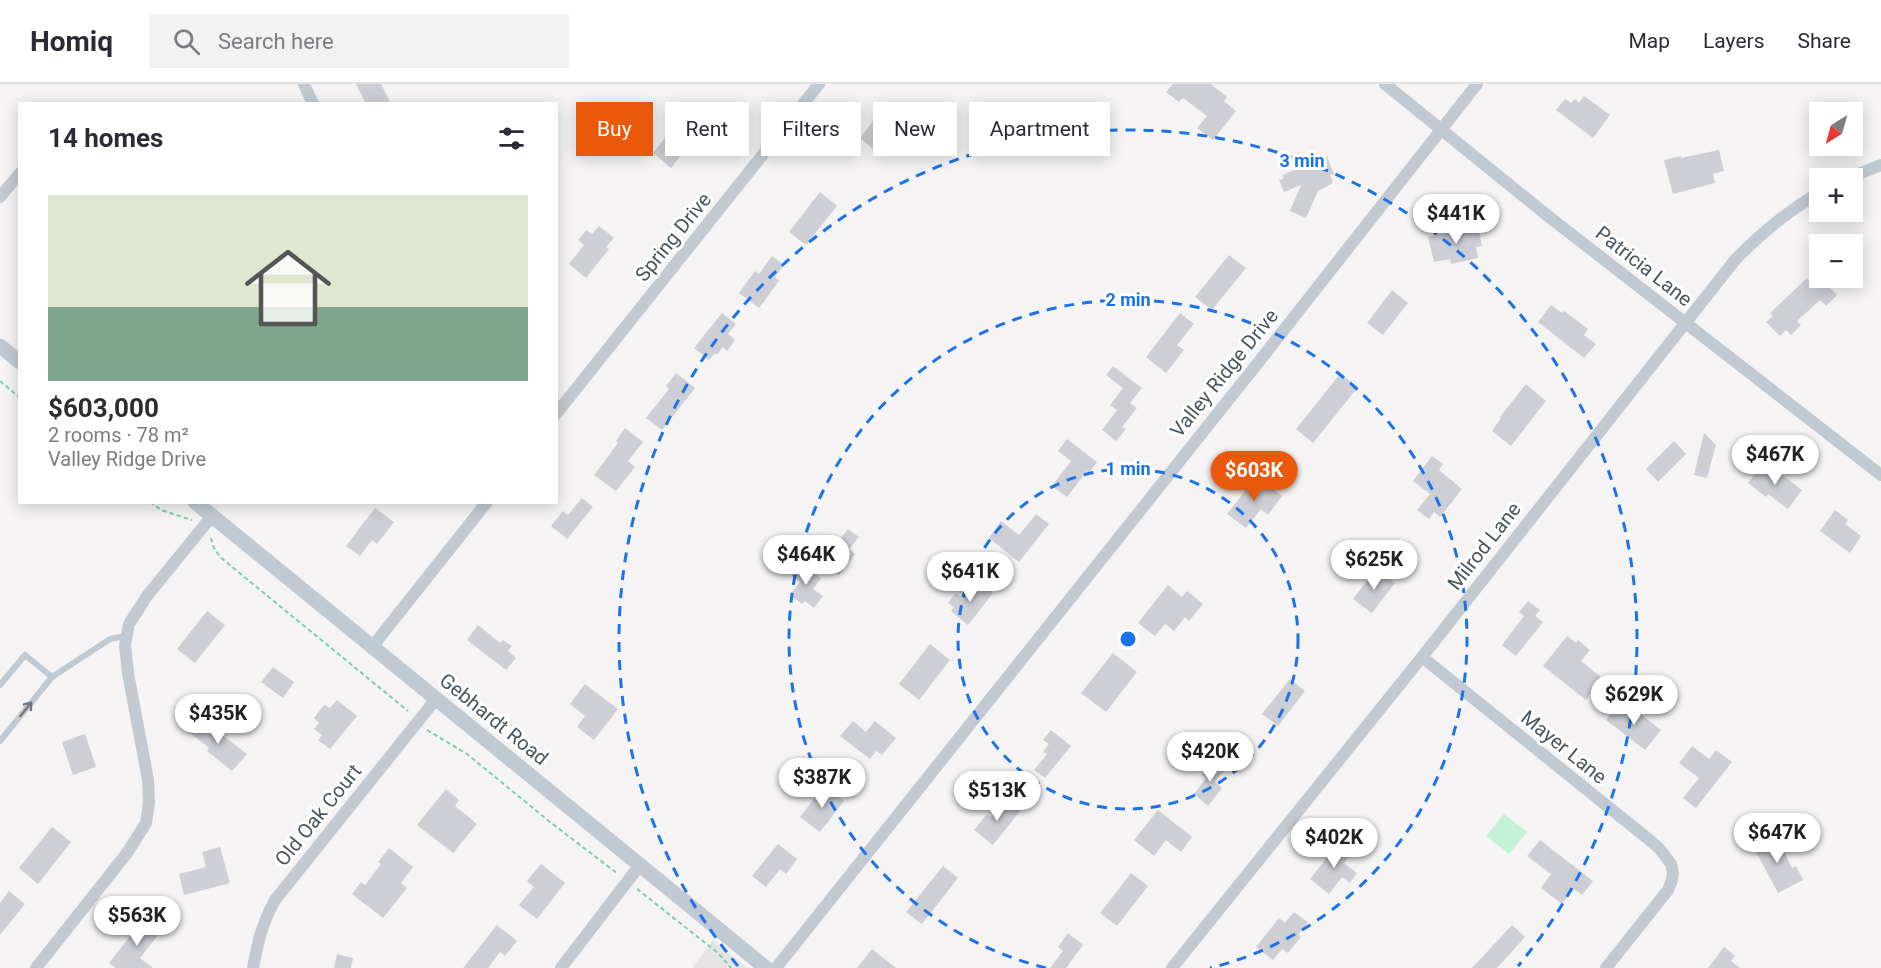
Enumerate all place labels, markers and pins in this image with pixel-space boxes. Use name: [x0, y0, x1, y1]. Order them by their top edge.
pin: $441K: [1414, 194, 1498, 245]
pin: $467K: [1733, 435, 1817, 486]
pin: $603K: [1212, 451, 1296, 502]
pin: $464K: [764, 535, 848, 586]
pin: $625K: [1332, 540, 1416, 591]
pin: $641K: [928, 552, 1012, 603]
centre of rings: [1118, 629, 1138, 649]
pin: $629K: [1592, 675, 1676, 726]
pin: $435K: [176, 694, 260, 745]
pin: $420K: [1168, 732, 1252, 783]
pin: $387K: [780, 758, 864, 809]
pin: $513K: [955, 771, 1039, 822]
pin: $647K: [1735, 813, 1819, 864]
pin: $402K: [1292, 818, 1376, 869]
pin: $563K: [95, 896, 179, 947]

